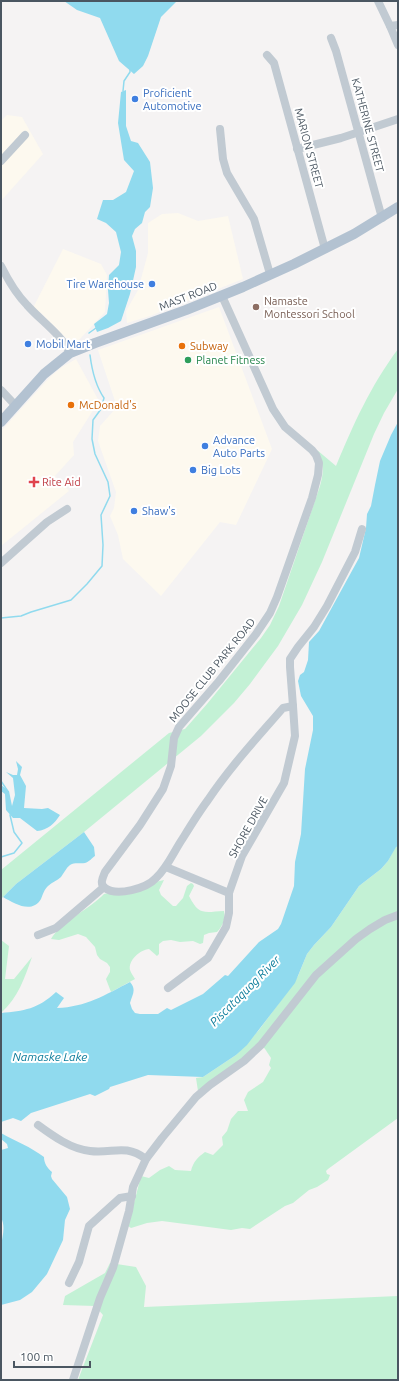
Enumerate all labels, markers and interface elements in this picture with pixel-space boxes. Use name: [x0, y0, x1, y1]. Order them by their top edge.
street label: KATHERINE STREET: [350, 77, 386, 173]
place label: Proficient Automotive: [143, 87, 202, 112]
marker: Proficient Automotive: [130, 94, 140, 104]
street label: MARION STREET: [293, 107, 325, 189]
place label: Tire Warehouse: [67, 278, 144, 290]
marker: Tire Warehouse: [147, 279, 157, 289]
street label: MAST ROAD: [157, 279, 219, 313]
place label: Namaste Montessori School: [264, 295, 355, 320]
marker: Namaste Montessori School: [251, 302, 261, 312]
place label: Mobil Mart: [36, 338, 91, 350]
marker: Mobil Mart: [23, 339, 33, 349]
place label: Subway: [190, 340, 229, 352]
marker: Subway: [177, 341, 187, 351]
place label: Planet Fitness: [196, 354, 265, 366]
marker: Planet Fitness: [183, 355, 193, 365]
place label: McDonald's: [79, 399, 137, 411]
marker: McDonald's: [66, 400, 76, 410]
place label: Advance Auto Parts: [213, 434, 265, 459]
marker: Advance Auto Parts: [200, 441, 210, 451]
place label: Big Lots: [201, 464, 241, 476]
marker: Big Lots: [188, 465, 198, 475]
place label: Rite Aid: [42, 476, 81, 488]
marker: Rite Aid: [29, 477, 39, 487]
place label: Shaw's: [142, 505, 176, 517]
marker: Shaw's: [129, 506, 139, 516]
street label: MOOSE CLUB PARK ROAD: [166, 616, 258, 724]
street label: SHORE DRIVE: [226, 794, 270, 860]
water label: Piscataquog River: [207, 953, 283, 1028]
water label: Namaske Lake: [13, 1050, 87, 1063]
scale bar: [14, 1343, 90, 1369]
text: 100 m: [20, 1350, 53, 1363]

